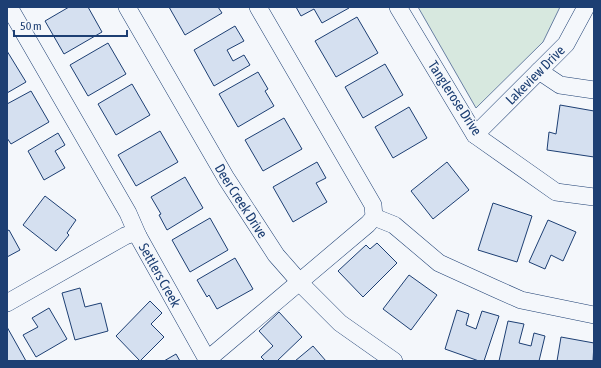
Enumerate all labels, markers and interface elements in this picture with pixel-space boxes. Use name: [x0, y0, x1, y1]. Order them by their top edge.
scale bar: [14, 12, 127, 38]
text: 50 m: [20, 19, 42, 33]
street label: Lakeview Drive: [502, 42, 568, 108]
street label: Tanglerose Drive: [425, 58, 485, 138]
street label: Deer Creek Drive: [212, 161, 271, 241]
street label: Settlers Creek: [136, 241, 184, 310]

